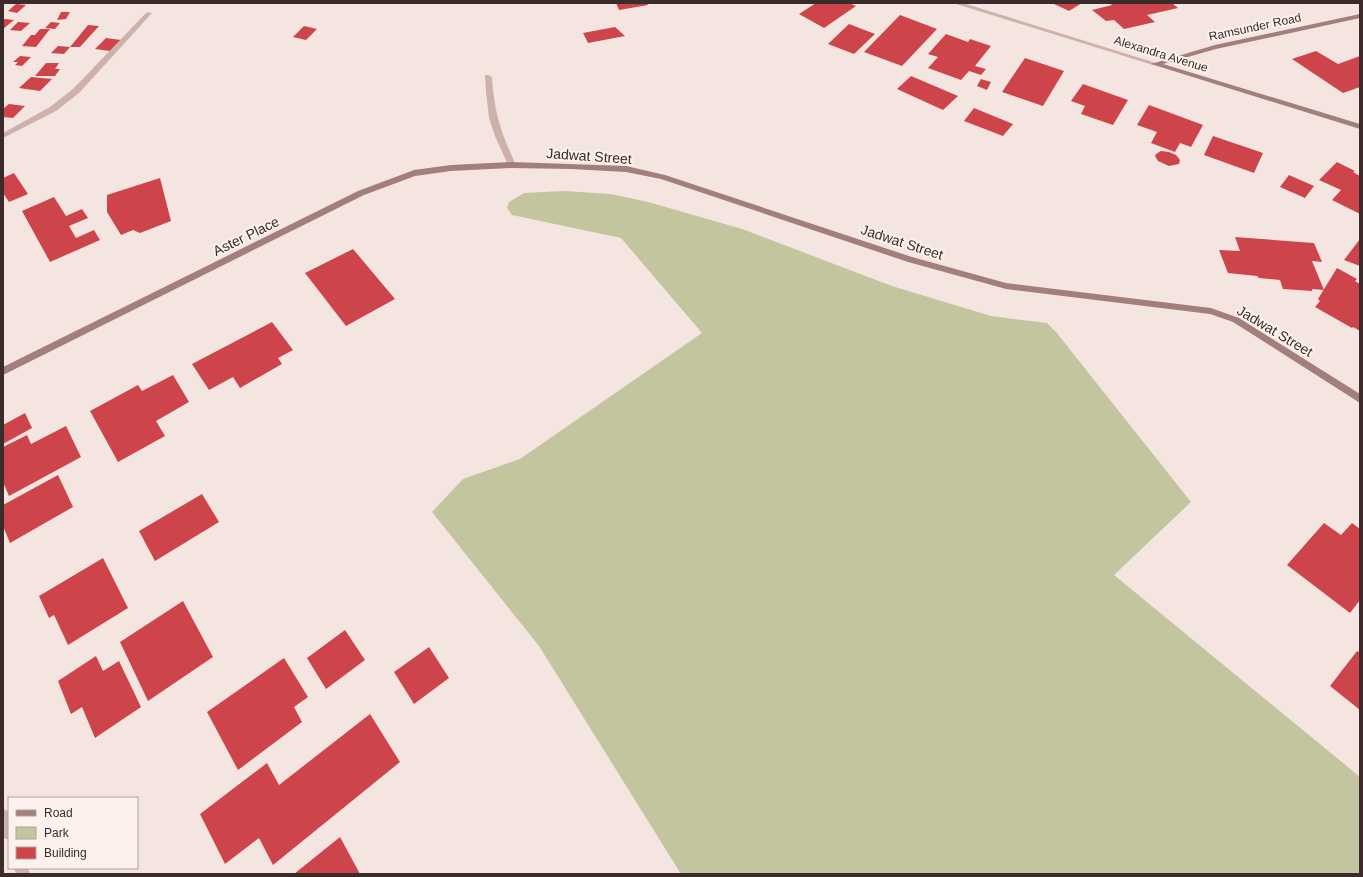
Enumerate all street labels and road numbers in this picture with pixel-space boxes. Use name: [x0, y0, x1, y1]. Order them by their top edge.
street label: Ramsunder Road: [1208, 10, 1302, 44]
street label: Alexandra Avenue: [1112, 33, 1210, 75]
street label: Jadwat Street: [546, 145, 632, 167]
street label: Aster Place: [210, 213, 282, 259]
street label: Jadwat Street: [859, 221, 945, 263]
street label: Jadwat Street: [1234, 302, 1316, 360]

